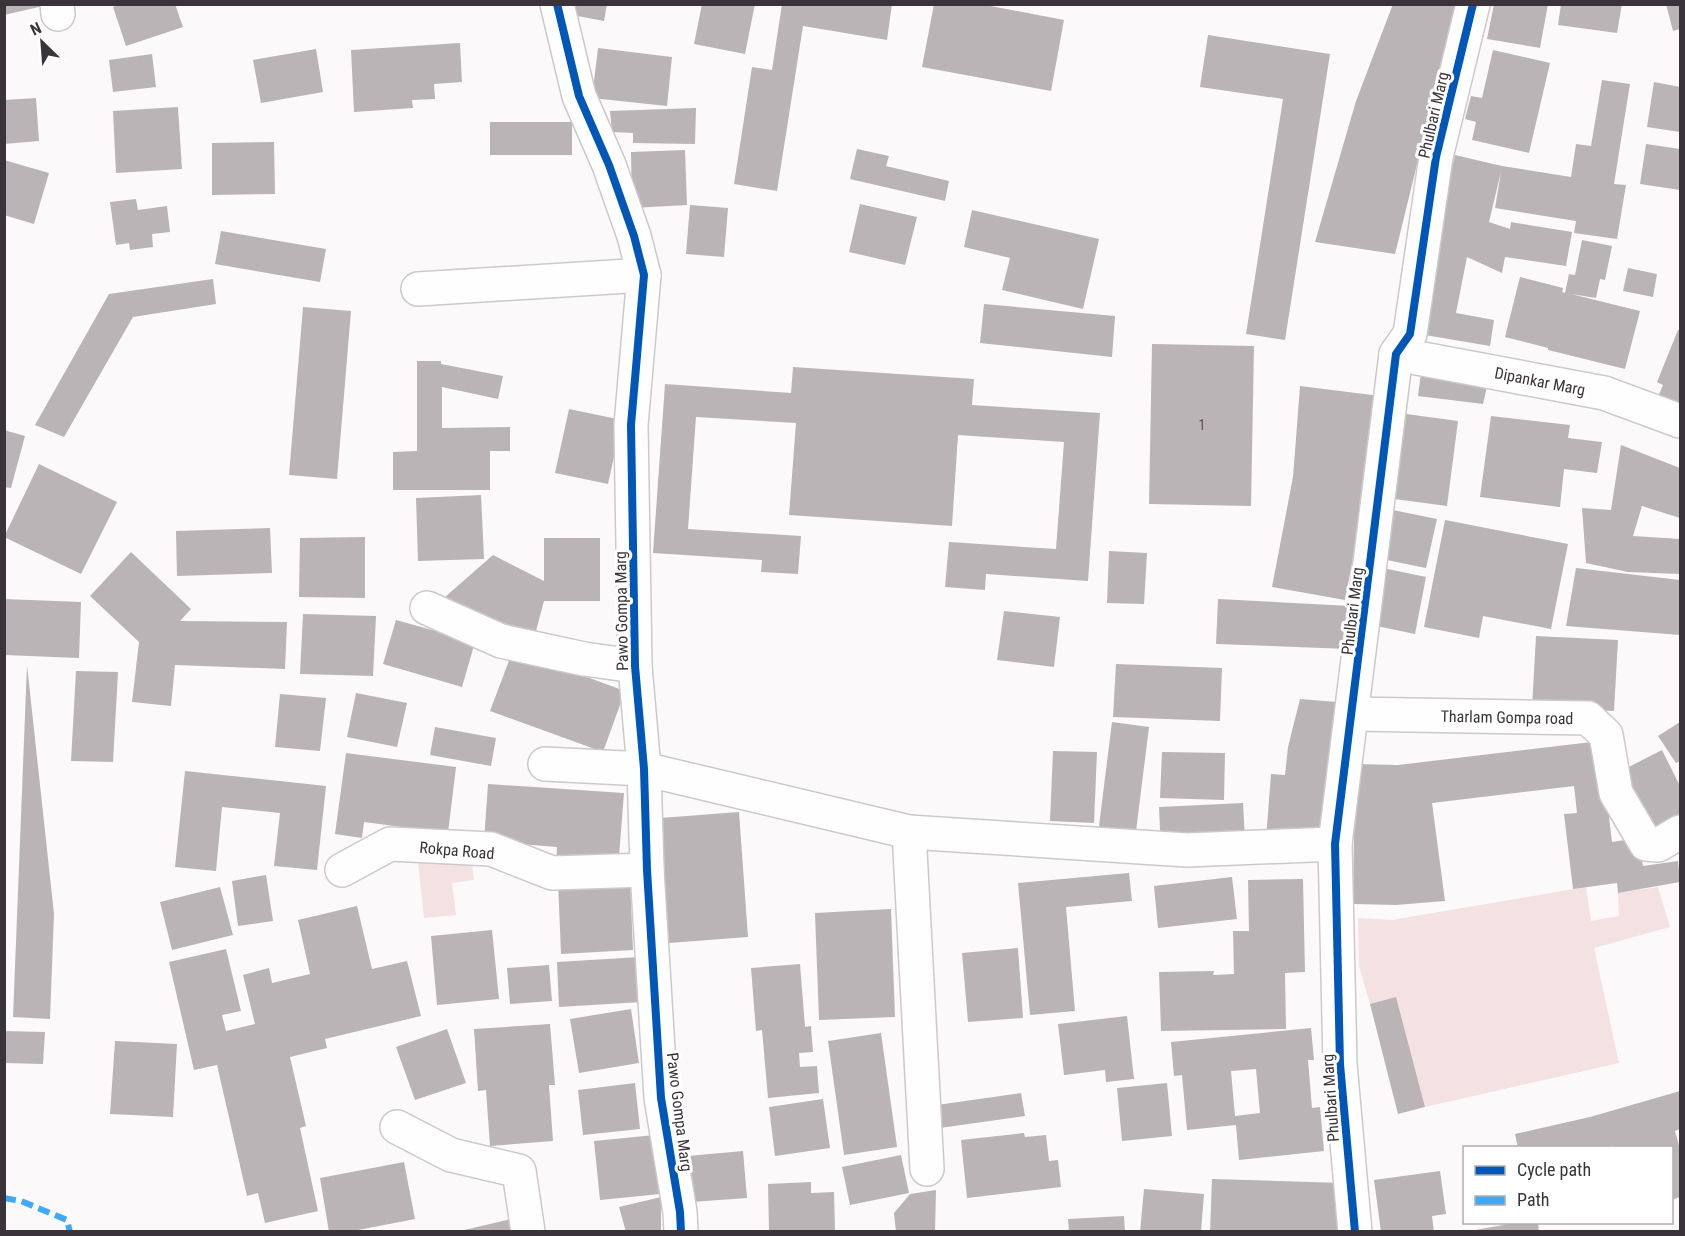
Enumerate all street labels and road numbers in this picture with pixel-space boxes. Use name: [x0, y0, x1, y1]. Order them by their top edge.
street label: Phulbari Marg: [1414, 70, 1453, 160]
street label: Dipankar Marg: [1493, 363, 1587, 400]
street label: Pawo Gompa Marg: [611, 551, 632, 671]
street label: Phulbari Marg: [1338, 566, 1367, 656]
street label: Tharlam Gompa road: [1440, 707, 1574, 728]
street label: Rokpa Road: [419, 838, 495, 863]
street label: Pawo Gompa Marg: [663, 1052, 696, 1173]
street label: Phulbari Marg: [1318, 1053, 1343, 1143]

